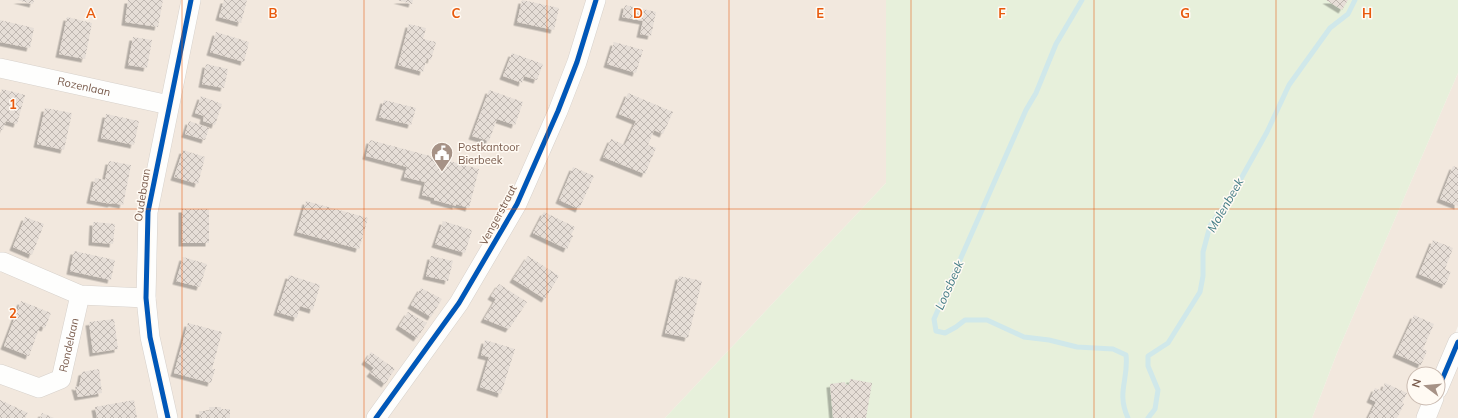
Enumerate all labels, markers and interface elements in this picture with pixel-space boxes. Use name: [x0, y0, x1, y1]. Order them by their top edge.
text: A: [86, 5, 96, 21]
text: B: [269, 5, 278, 21]
text: C: [452, 5, 461, 21]
text: D: [633, 5, 643, 21]
text: E: [816, 5, 824, 21]
text: F: [998, 5, 1006, 21]
text: G: [1180, 5, 1190, 21]
text: H: [1362, 5, 1372, 21]
street label: Rozenlaan: [56, 74, 112, 99]
text: 1: [9, 96, 17, 112]
public building icon: Postkantoor Bierbeek: [429, 140, 455, 173]
place label: Postkantoor Bierbeek: [458, 140, 519, 167]
street label: Oudebaan: [131, 167, 153, 223]
water label: Molenbeek: [1204, 175, 1247, 235]
street label: Vengerstraat: [476, 182, 520, 248]
water label: Loosbeek: [931, 257, 967, 312]
text: 2: [9, 305, 17, 321]
street label: Rondelaan: [56, 317, 82, 373]
north arrow: [1406, 366, 1446, 406]
text: N: [1409, 377, 1424, 389]

